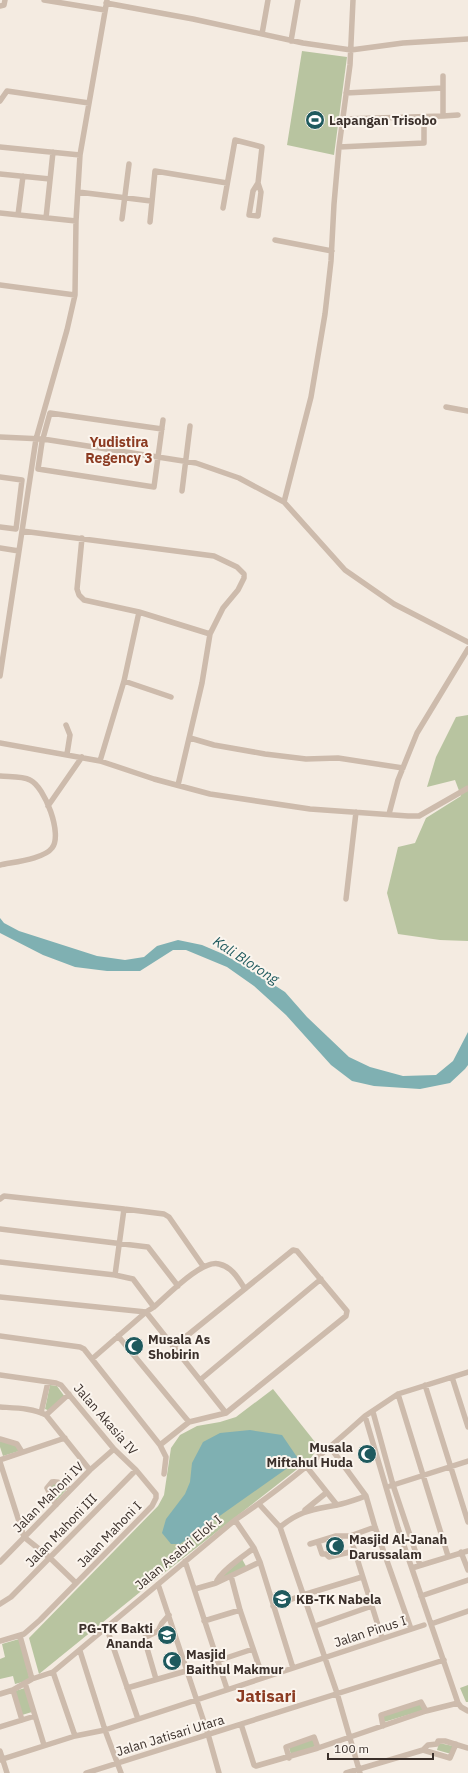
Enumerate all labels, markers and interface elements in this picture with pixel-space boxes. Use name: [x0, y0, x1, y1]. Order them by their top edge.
sports icon: Lapangan Trisobo: [304, 109, 326, 131]
place label: Lapangan Trisobo: [329, 112, 437, 129]
district label: Yudistira Regency 3: [85, 433, 153, 467]
water label: Kali Blorong: [210, 932, 283, 988]
place label: Musala As Shobirin: [148, 1331, 211, 1363]
mosque icon: Musala As Shobirin: [123, 1335, 145, 1357]
street label: Jalan Akasia IV: [70, 1380, 141, 1459]
place label: Musala Miftahul Huda: [267, 1439, 353, 1471]
mosque icon: Musala Miftahul Huda: [356, 1443, 378, 1465]
street label: Jalan Mahoni IV: [9, 1458, 87, 1536]
street label: Jalan Mahoni III: [22, 1490, 101, 1571]
street label: Jalan Mahoni I: [74, 1498, 145, 1571]
street label: Jalan Asabri Elok I: [131, 1511, 225, 1594]
place label: Masjid Al-Janah Darussalam: [349, 1531, 447, 1563]
mosque icon: Masjid Al-Janah Darussalam: [324, 1535, 346, 1557]
school or university icon: KB-TK Nabela: [271, 1588, 293, 1610]
place label: KB-TK Nabela: [296, 1591, 381, 1608]
street label: Jalan Pinus I: [332, 1612, 408, 1651]
place label: PG-TK Bakti Ananda: [78, 1620, 153, 1652]
school or university icon: PG-TK Bakti Ananda: [156, 1624, 178, 1646]
place label: Masjid Baithul Makmur: [186, 1646, 283, 1678]
mosque icon: Masjid Baithul Makmur: [161, 1650, 183, 1672]
district label: Jatisari: [236, 1685, 296, 1707]
street label: Jalan Jatisari Utara: [114, 1711, 226, 1760]
scale bar: [328, 1735, 433, 1761]
text: 100 m: [334, 1741, 369, 1756]

